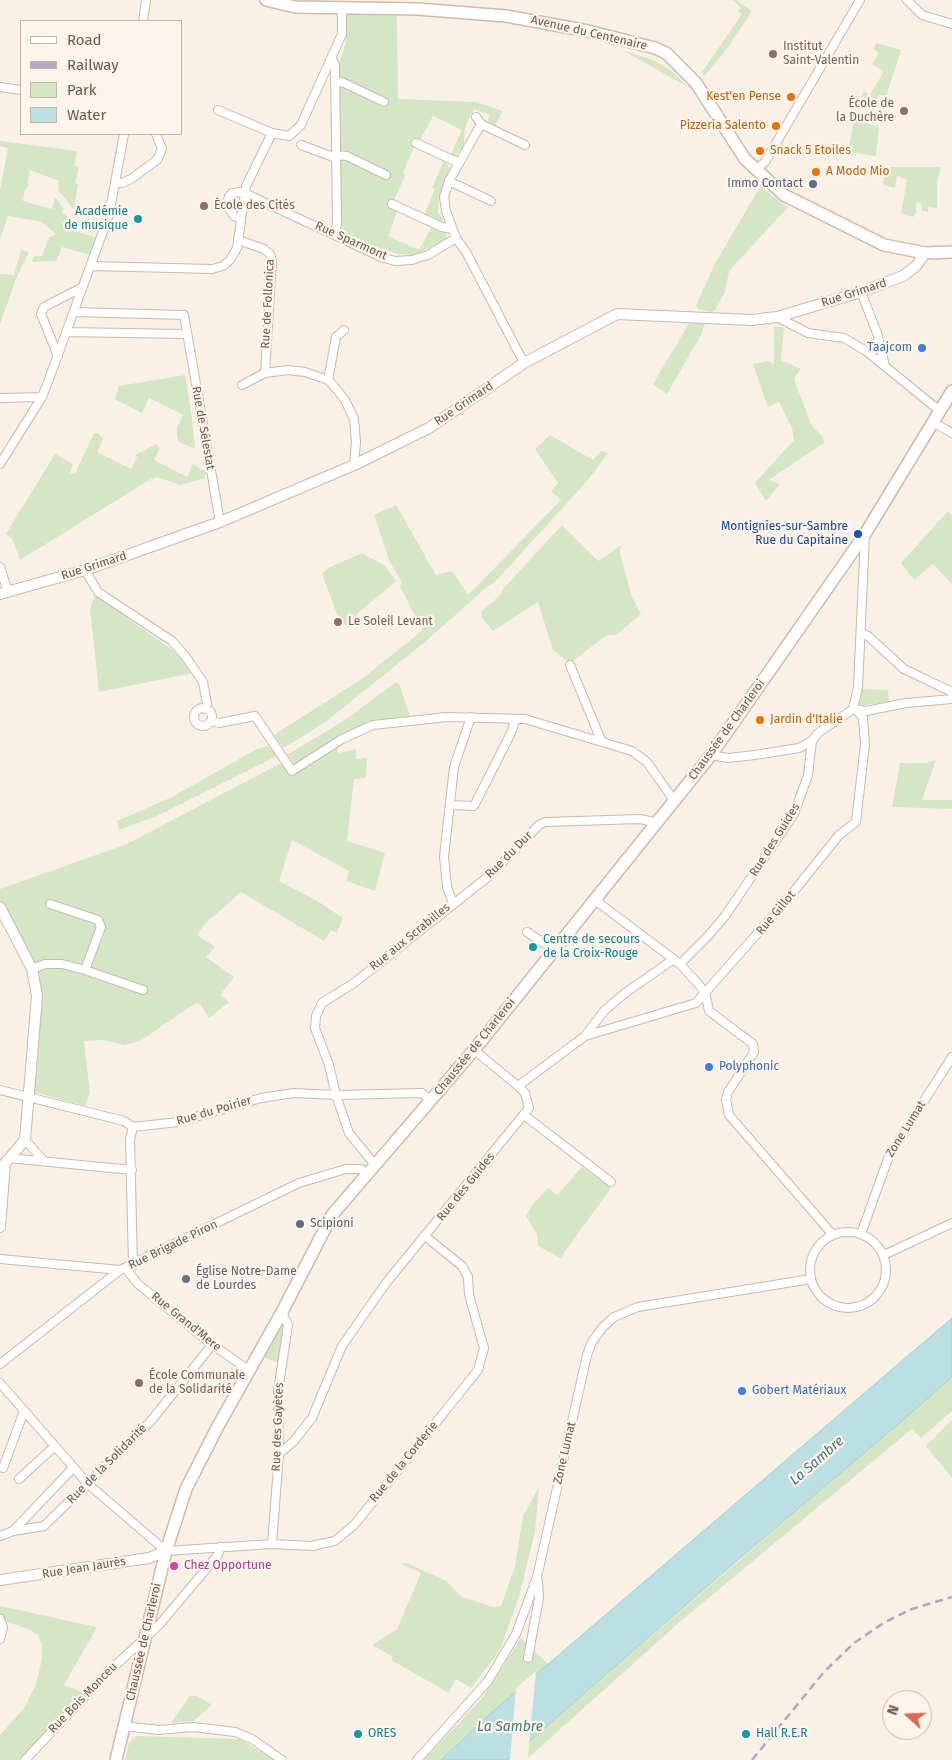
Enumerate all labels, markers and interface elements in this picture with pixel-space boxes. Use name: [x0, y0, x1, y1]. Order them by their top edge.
street label: Avenue du Centenaire: [529, 13, 649, 53]
legend: [20, 20, 182, 135]
text: Road: [67, 31, 102, 49]
place label: Institut Saint-Valentin: [783, 40, 859, 68]
marker: Institut Saint-Valentin: [767, 48, 779, 60]
text: Railway: [67, 56, 119, 74]
text: Park: [67, 81, 97, 99]
place label: Kest'en Pense: [706, 90, 781, 104]
marker: Kest'en Pense: [785, 91, 797, 103]
place label: École de la Duchère: [836, 97, 894, 125]
marker: École de la Duchère: [898, 105, 910, 117]
text: Water: [67, 106, 106, 124]
place label: Pizzeria Salento: [680, 119, 766, 133]
marker: Pizzeria Salento: [770, 120, 782, 132]
place label: Snack 5 Etoiles: [770, 144, 851, 158]
marker: Snack 5 Etoiles: [754, 145, 766, 157]
place label: A Modo Mio: [826, 165, 889, 179]
marker: A Modo Mio: [810, 166, 822, 178]
place label: Immo Contact: [727, 177, 803, 191]
marker: Immo Contact: [807, 178, 819, 190]
place label: École des Cités: [214, 199, 295, 213]
marker: École des Cités: [198, 200, 210, 212]
place label: Académie de musique: [64, 205, 128, 233]
marker: Académie de musique: [132, 213, 144, 225]
street label: Rue Sparmont: [313, 219, 389, 263]
street label: Rue de Follonica: [258, 259, 278, 349]
street label: Rue Grimard: [820, 276, 888, 310]
place label: Taajcom: [867, 341, 912, 355]
marker: Taajcom: [916, 342, 928, 354]
street label: Rue Grimard: [432, 379, 496, 429]
street label: Rue de Sélestat: [189, 385, 217, 471]
place label: Montignies-sur-Sambre Rue du Capitaine: [721, 520, 848, 548]
marker: Montignies-sur-Sambre Rue du Capitaine: [852, 528, 864, 540]
street label: Rue Grimard: [60, 549, 128, 583]
place label: Le Soleil Levant: [348, 615, 433, 629]
marker: Le Soleil Levant: [332, 616, 344, 628]
street label: Chaussée de Charleroi: [686, 677, 768, 783]
place label: Jardin d'Italie: [770, 713, 843, 727]
marker: Jardin d'Italie: [754, 714, 766, 726]
street label: Rue des Guides: [747, 801, 803, 879]
street label: Rue du Dur: [482, 828, 536, 882]
street label: Rue Gillot: [753, 888, 799, 938]
street label: Rue aux Scrabilles: [367, 900, 453, 974]
place label: Centre de secours de la Croix-Rouge: [543, 933, 640, 961]
marker: Centre de secours de la Croix-Rouge: [527, 941, 539, 953]
street label: Chaussée de Charleroi: [431, 996, 519, 1098]
place label: Polyphonic: [719, 1060, 779, 1074]
marker: Polyphonic: [703, 1061, 715, 1073]
street label: Rue du Poirier: [175, 1093, 253, 1129]
street label: Zone Lumat: [883, 1098, 929, 1160]
street label: Rue des Guides: [434, 1150, 498, 1224]
street label: Rue Brigade Piron: [126, 1217, 220, 1273]
place label: Scipioni: [310, 1217, 354, 1231]
marker: Scipioni: [294, 1218, 306, 1230]
place label: Église Notre-Dame de Lourdes: [196, 1265, 297, 1293]
marker: Église Notre-Dame de Lourdes: [180, 1273, 192, 1285]
street label: Rue Grand'Mere: [148, 1289, 224, 1355]
place label: École Communale de la Solidarité: [149, 1369, 245, 1397]
marker: École Communale de la Solidarité: [133, 1377, 145, 1389]
street label: Rue des Gayètes: [269, 1382, 287, 1472]
place label: Gobert Matériaux: [752, 1384, 846, 1398]
marker: Gobert Matériaux: [736, 1385, 748, 1397]
street label: Rue de la Corderie: [367, 1419, 441, 1505]
street label: Zone Lumat: [551, 1420, 579, 1486]
street label: Rue de la Solidarité: [64, 1421, 150, 1507]
water label: La Sambre: [787, 1433, 847, 1489]
street label: Rue Jean Jaurès: [41, 1554, 127, 1582]
place label: Chez Opportune: [184, 1559, 272, 1573]
marker: Chez Opportune: [168, 1560, 180, 1572]
street label: Chaussée de Charleroi: [123, 1582, 165, 1702]
street label: Rue Bois Monceu: [46, 1660, 120, 1736]
north arrow: [882, 1690, 932, 1740]
text: N: [884, 1703, 903, 1717]
water label: La Sambre: [477, 1719, 543, 1735]
place label: ORES: [368, 1727, 396, 1741]
place label: Hall R.E.R: [756, 1727, 807, 1741]
marker: ORES: [352, 1728, 364, 1740]
marker: Hall R.E.R: [740, 1728, 752, 1740]

